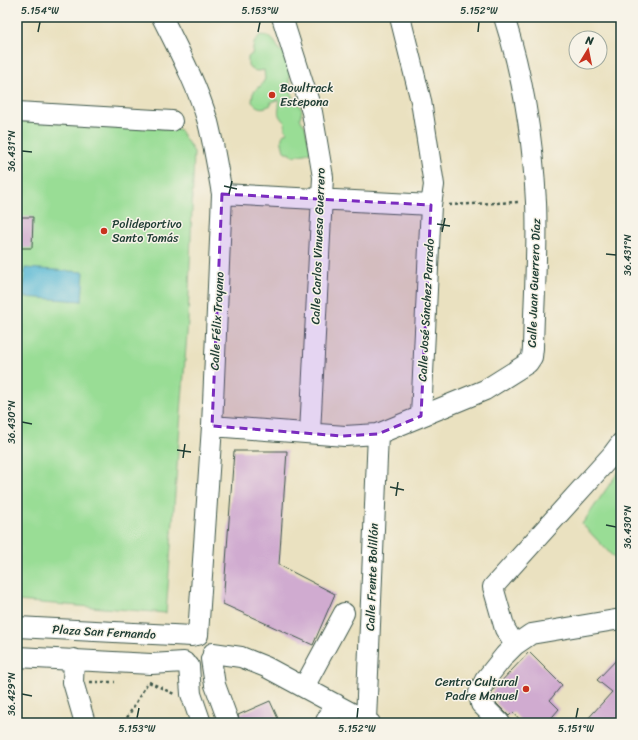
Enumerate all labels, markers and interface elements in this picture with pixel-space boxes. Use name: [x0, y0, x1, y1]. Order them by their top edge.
text: 5.154°W: [21, 2, 59, 20]
text: 5.153°W: [241, 2, 279, 20]
text: 5.152°W: [460, 2, 498, 20]
north arrow: [568, 30, 608, 70]
text: N: [583, 30, 595, 51]
place label: Bowltrack Estepona: [280, 77, 334, 113]
marker: Bowltrack Estepona: [267, 90, 277, 100]
text: 36.431°N: [3, 130, 21, 172]
street label: Calle Carlos Vinuesa Guerrero: [304, 167, 332, 325]
place label: Polideportivo Santo Tomás: [112, 213, 182, 249]
street label: Calle Juan Guerrero Díaz: [521, 218, 547, 348]
marker: Polideportivo Santo Tomás: [99, 226, 109, 236]
text: 36.431°N: [619, 234, 637, 276]
street label: Calle José Sánchez Parrado: [411, 238, 441, 382]
street label: Calle Félix Troyano: [203, 271, 231, 371]
text: 36.430°N: [3, 400, 21, 444]
text: 36.430°N: [619, 505, 637, 549]
street label: Calle Frente Bolillón: [359, 522, 385, 631]
street label: Plaza San Fernando: [52, 618, 156, 646]
place label: Centro Cultural Padre Manuel: [435, 671, 519, 707]
text: 36.429°N: [3, 672, 21, 716]
marker: Centro Cultural Padre Manuel: [521, 684, 531, 694]
text: 5.153°W: [118, 720, 156, 738]
text: 5.152°W: [338, 720, 376, 738]
text: 5.151°W: [558, 720, 594, 738]

